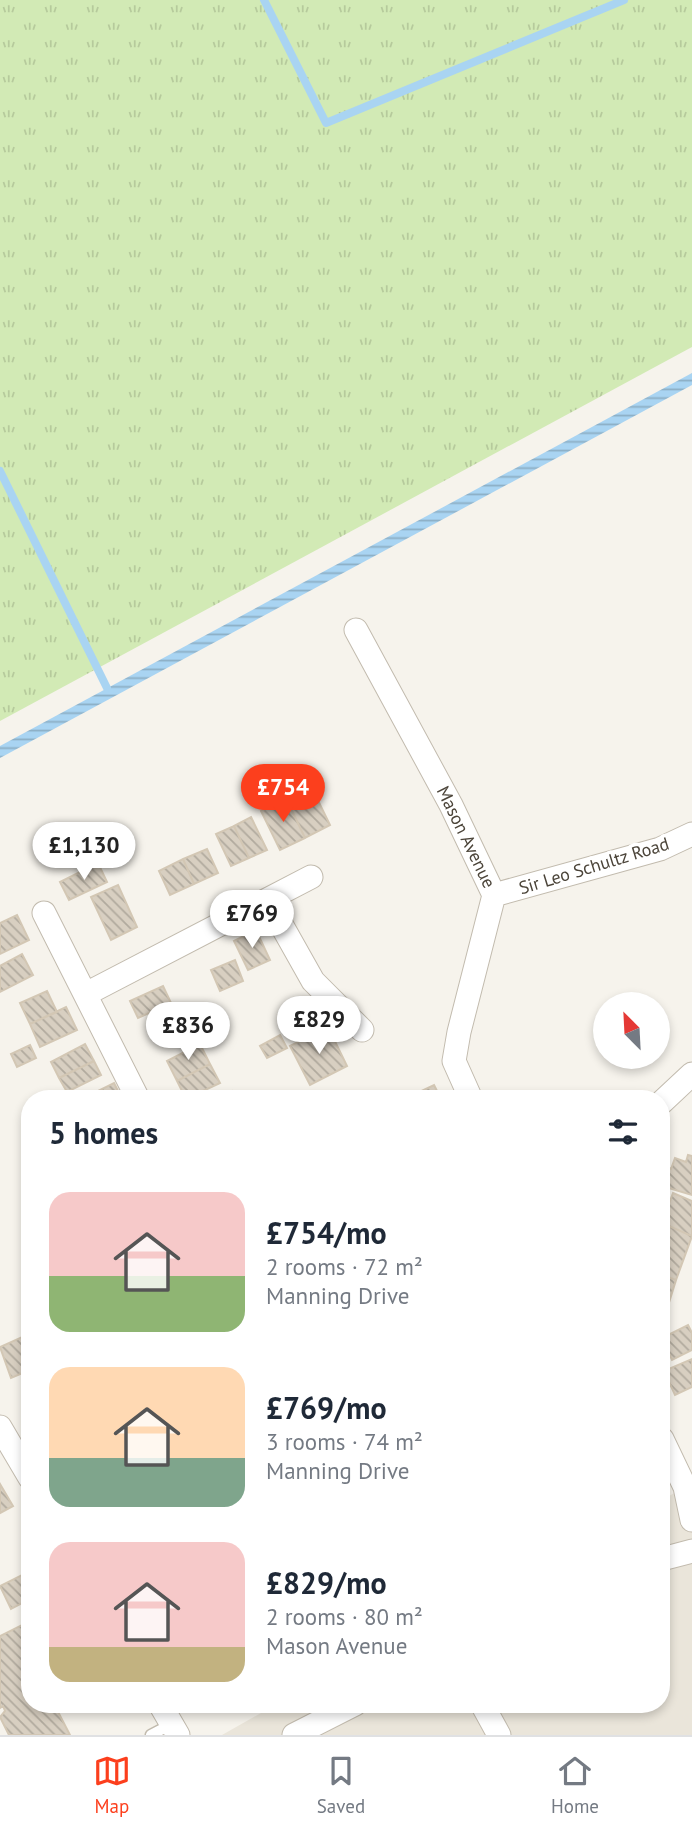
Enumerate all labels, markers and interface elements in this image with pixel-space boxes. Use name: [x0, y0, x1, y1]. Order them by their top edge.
pin: £754: [242, 764, 324, 824]
text: £754: [257, 772, 309, 801]
street label: Mason Avenue: [432, 782, 501, 892]
pin: £1,130: [27, 822, 141, 882]
text: £1,130: [48, 830, 120, 859]
street label: Sir Leo Schultz Road: [516, 832, 672, 899]
pin: £769: [211, 890, 293, 950]
text: £769: [226, 898, 278, 927]
north arrow: [593, 992, 670, 1069]
map controls: [593, 992, 670, 1069]
pin: £829: [278, 996, 360, 1056]
pin: £836: [147, 1002, 229, 1062]
text: £829: [293, 1004, 345, 1033]
text: £836: [162, 1010, 214, 1039]
text: 5 homes: [49, 1113, 158, 1152]
icon: filters: [604, 1113, 642, 1151]
text: £754/mo: [266, 1213, 387, 1252]
icon: home: [105, 1220, 189, 1304]
text: 2 rooms · 72 m²: [266, 1252, 423, 1281]
text: Manning Drive: [266, 1281, 410, 1310]
text: £769/mo: [266, 1388, 387, 1427]
icon: home: [105, 1395, 189, 1479]
text: 3 rooms · 74 m²: [266, 1427, 423, 1456]
text: Manning Drive: [266, 1456, 410, 1485]
text: £829/mo: [266, 1563, 387, 1602]
icon: home: [105, 1570, 189, 1654]
text: 2 rooms · 80 m²: [266, 1602, 423, 1631]
text: Mason Avenue: [266, 1631, 407, 1660]
tab: Map: [93, 1752, 131, 1818]
tab: Saved: [317, 1752, 365, 1818]
tab: Home: [551, 1752, 599, 1818]

